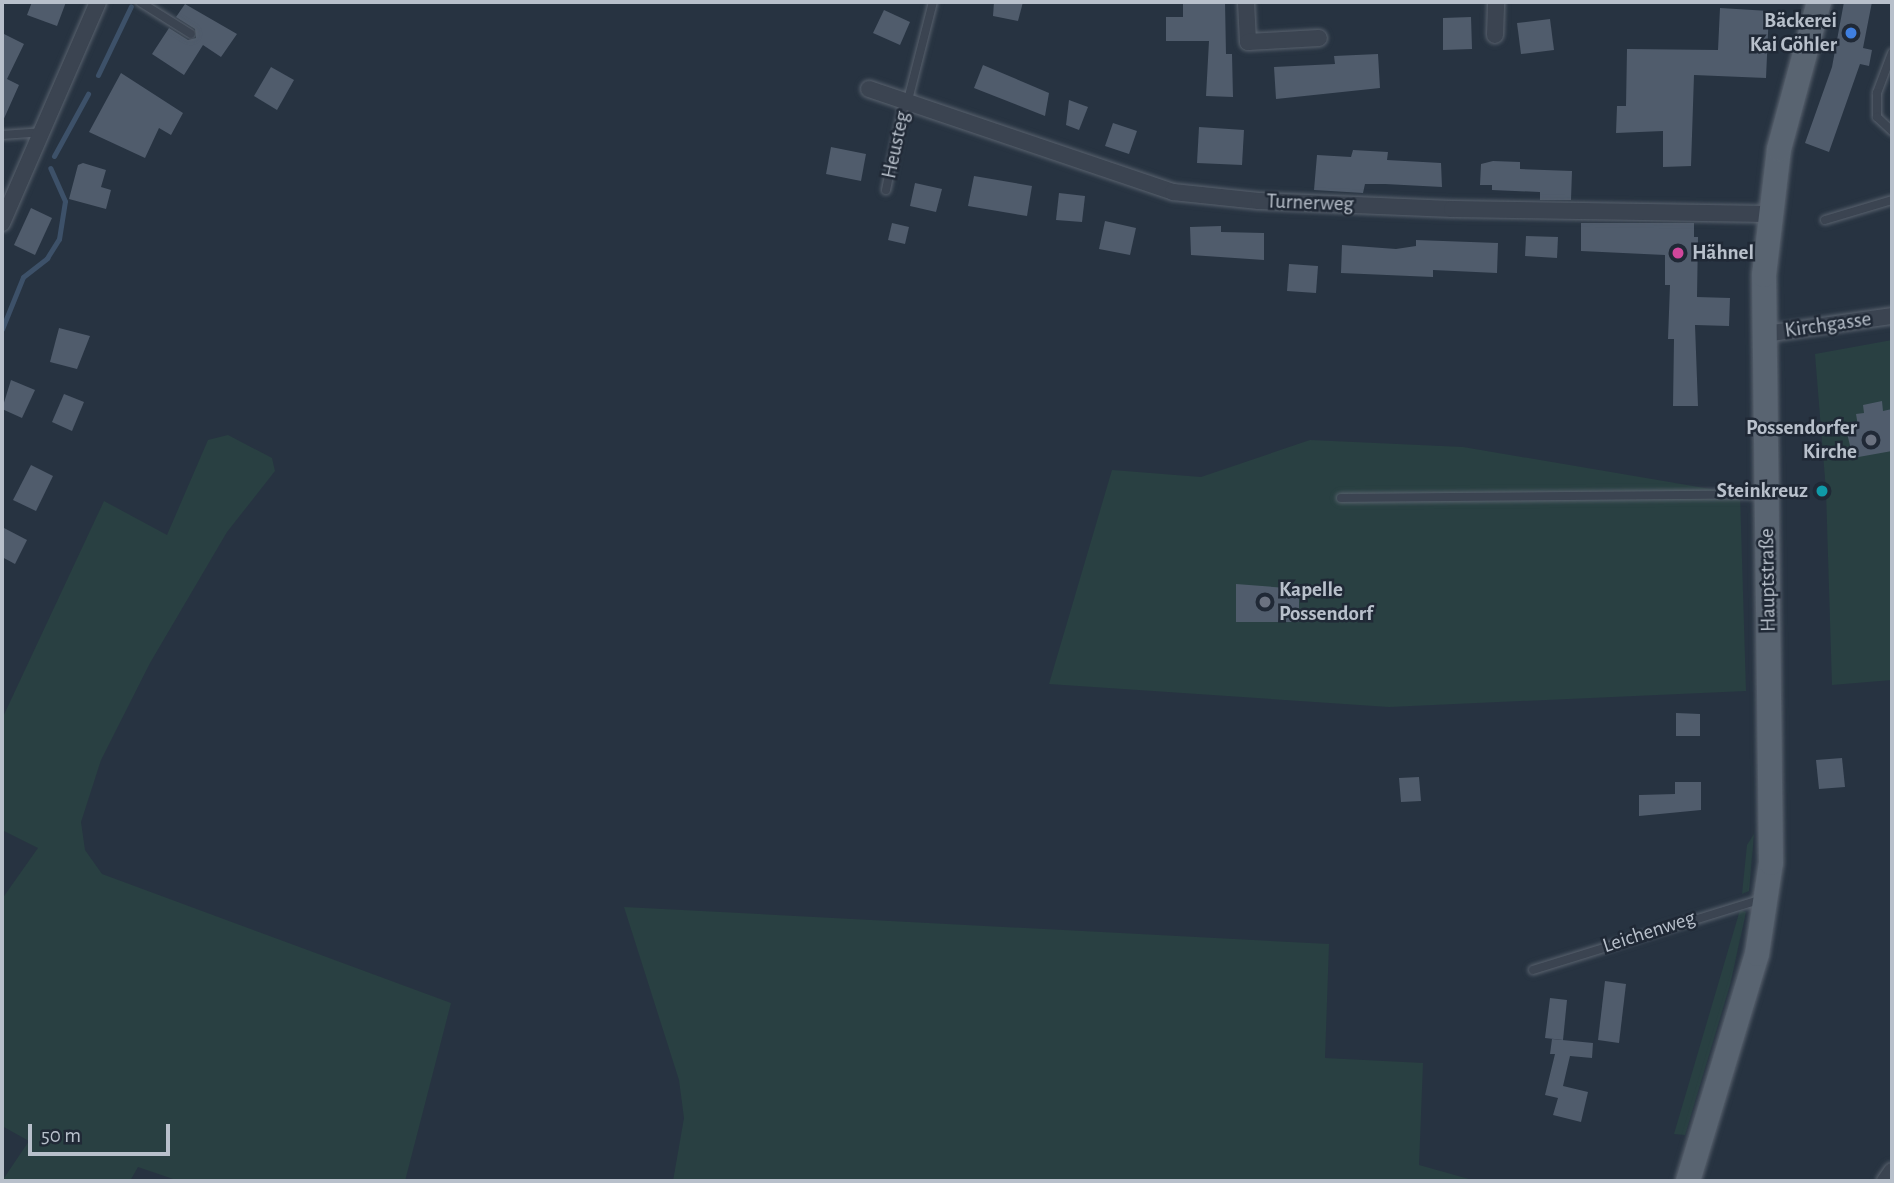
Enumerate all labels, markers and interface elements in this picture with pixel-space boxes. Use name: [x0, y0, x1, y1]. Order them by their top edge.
place label: Bäckerei Kai Göhler: [1750, 8, 1837, 58]
marker: Bäckerei Kai Göhler: [1843, 25, 1859, 41]
street label: Heusteg: [877, 109, 915, 181]
street label: Turnerweg: [1266, 189, 1354, 217]
place label: Hähnel: [1692, 240, 1754, 266]
marker: Hähnel: [1670, 245, 1686, 261]
street label: Kirchgasse: [1783, 306, 1873, 344]
place label: Possendorfer Kirche: [1746, 415, 1857, 465]
marker: Possendorfer Kirche: [1863, 432, 1879, 448]
place label: Steinkreuz: [1717, 478, 1808, 504]
marker: Steinkreuz: [1814, 483, 1830, 499]
street label: Hauptstraße: [1754, 528, 1782, 632]
place label: Kapelle Possendorf: [1279, 577, 1373, 627]
marker: Kapelle Possendorf: [1257, 594, 1273, 610]
street label: Leichenweg: [1600, 905, 1698, 959]
scale bar: [32, 1110, 173, 1154]
text: 50 m: [41, 1125, 81, 1146]

